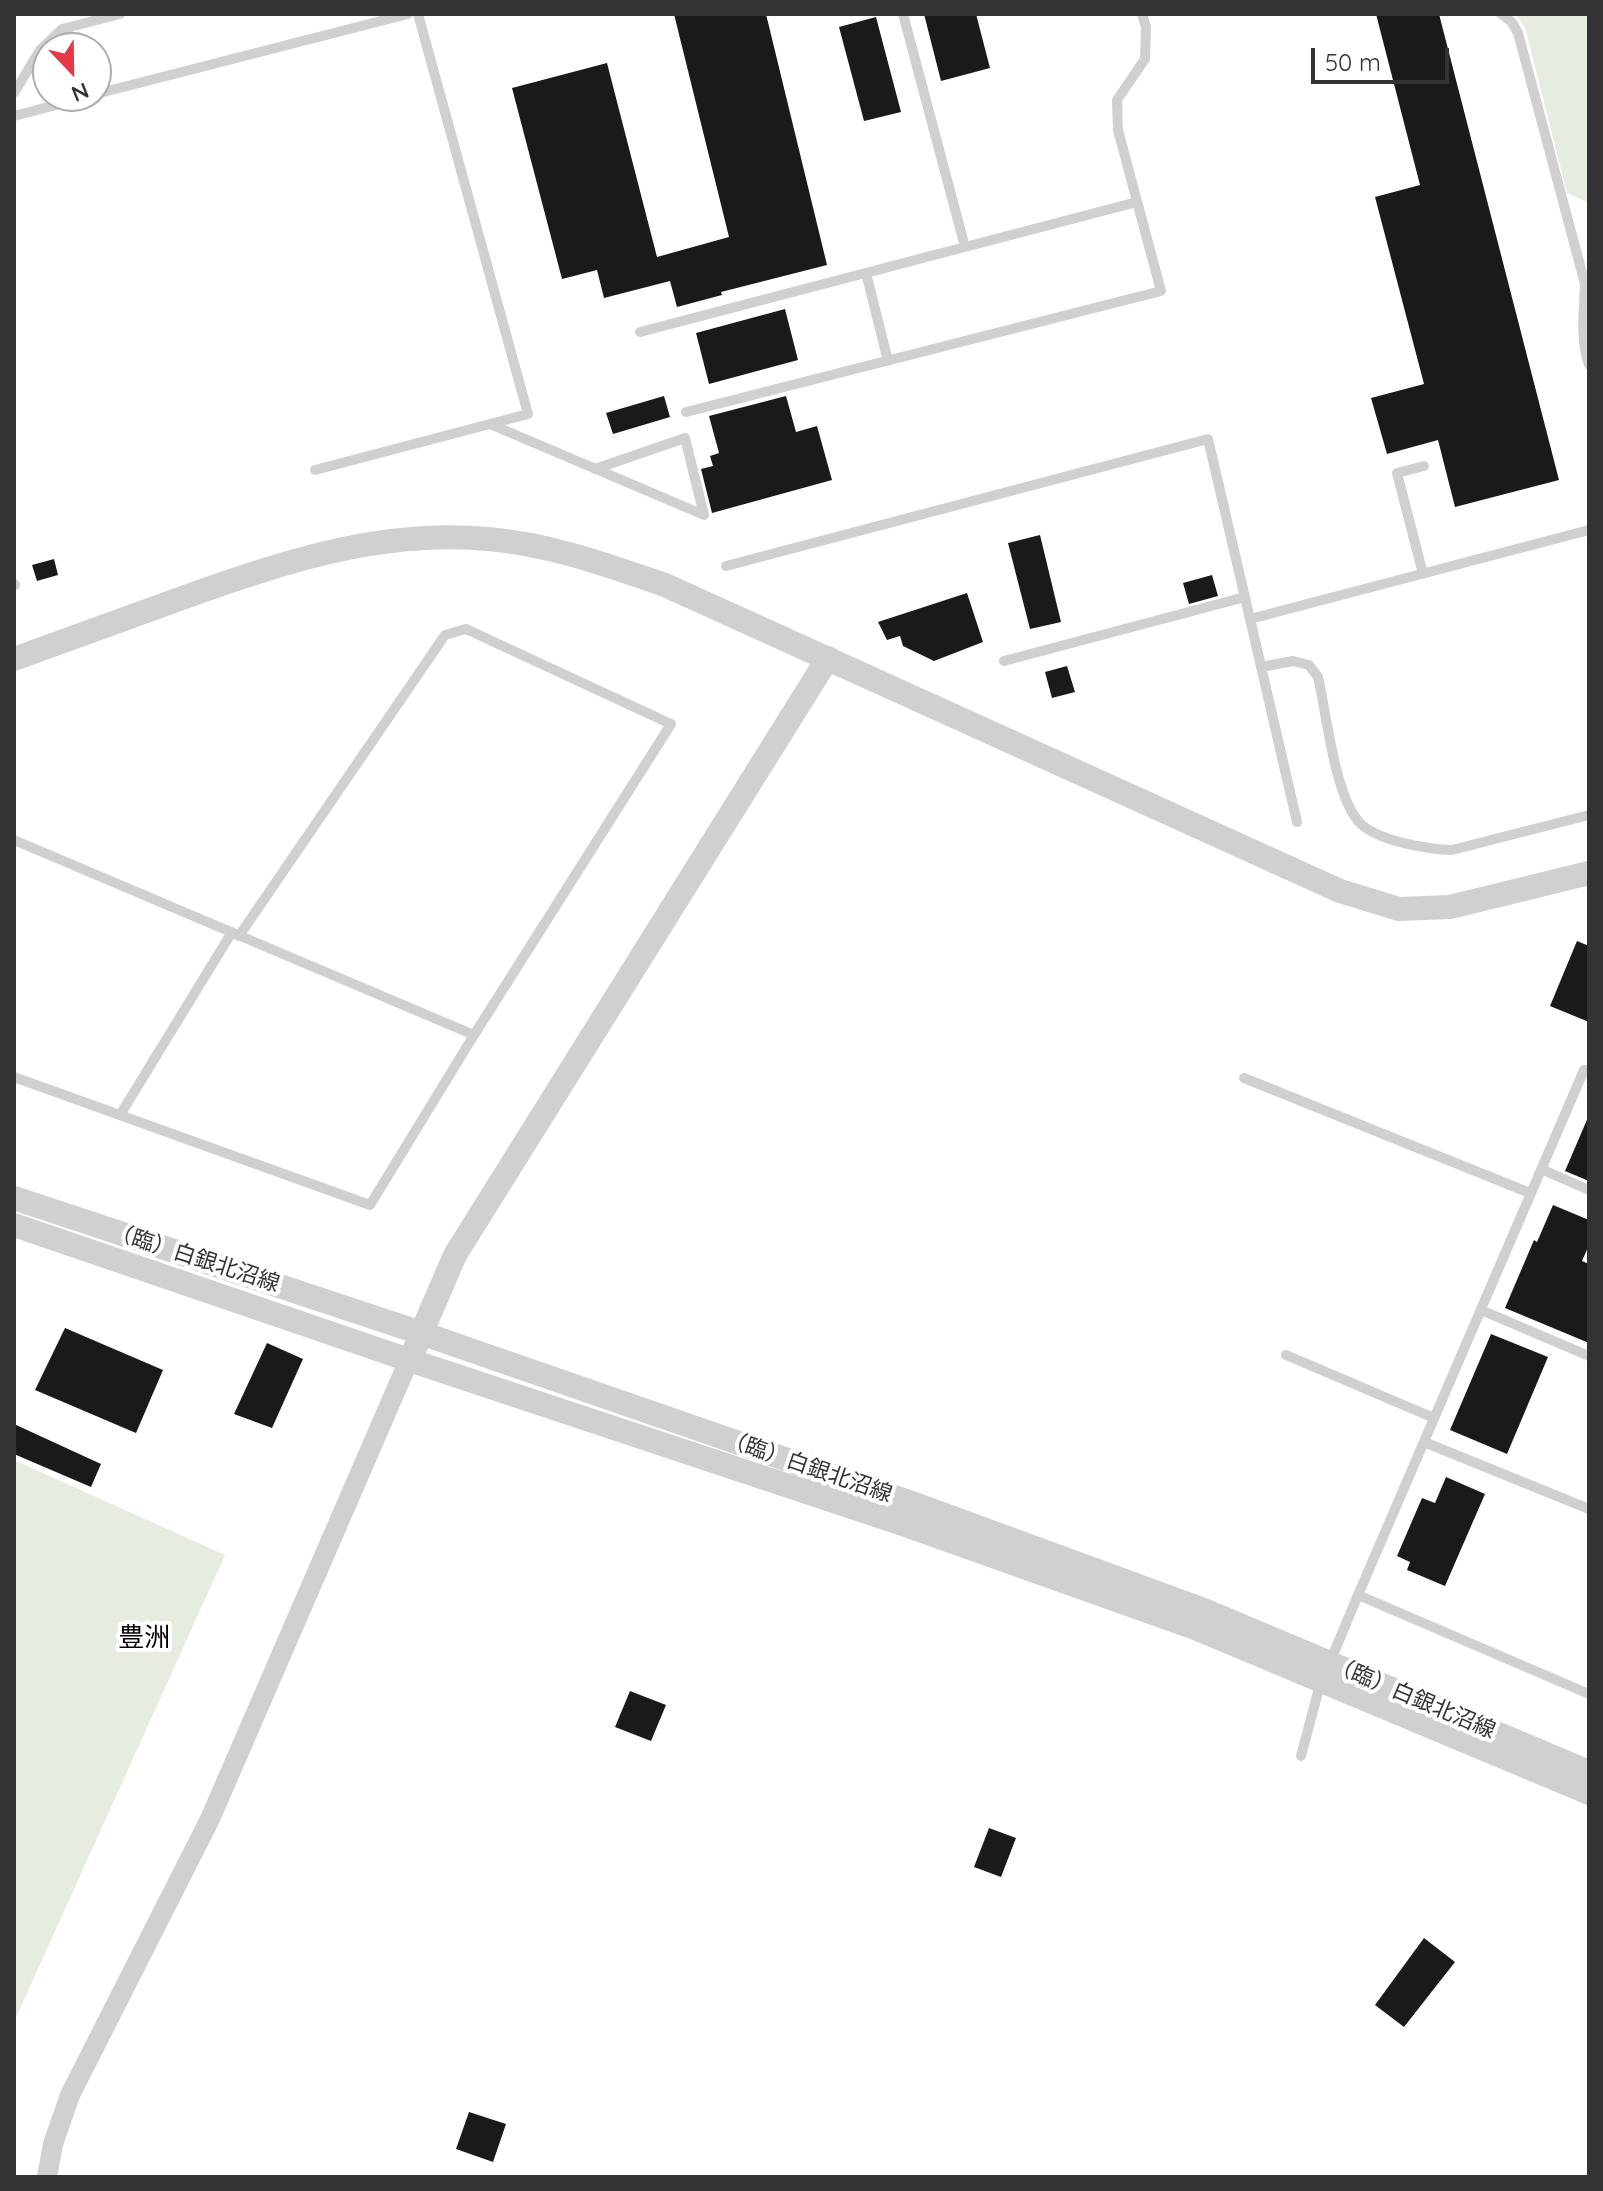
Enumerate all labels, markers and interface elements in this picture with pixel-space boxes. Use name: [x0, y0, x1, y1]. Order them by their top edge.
north arrow: [32, 32, 112, 112]
scale bar: [1315, 32, 1453, 82]
text: 50 m: [1325, 47, 1381, 77]
text: N: [68, 76, 93, 108]
street label: （臨）白銀北沼線: [107, 1218, 283, 1298]
street label: （臨）白銀北沼線: [720, 1426, 896, 1508]
district label: 豊洲: [118, 1622, 170, 1654]
street label: （臨）白銀北沼線: [1327, 1651, 1499, 1745]

